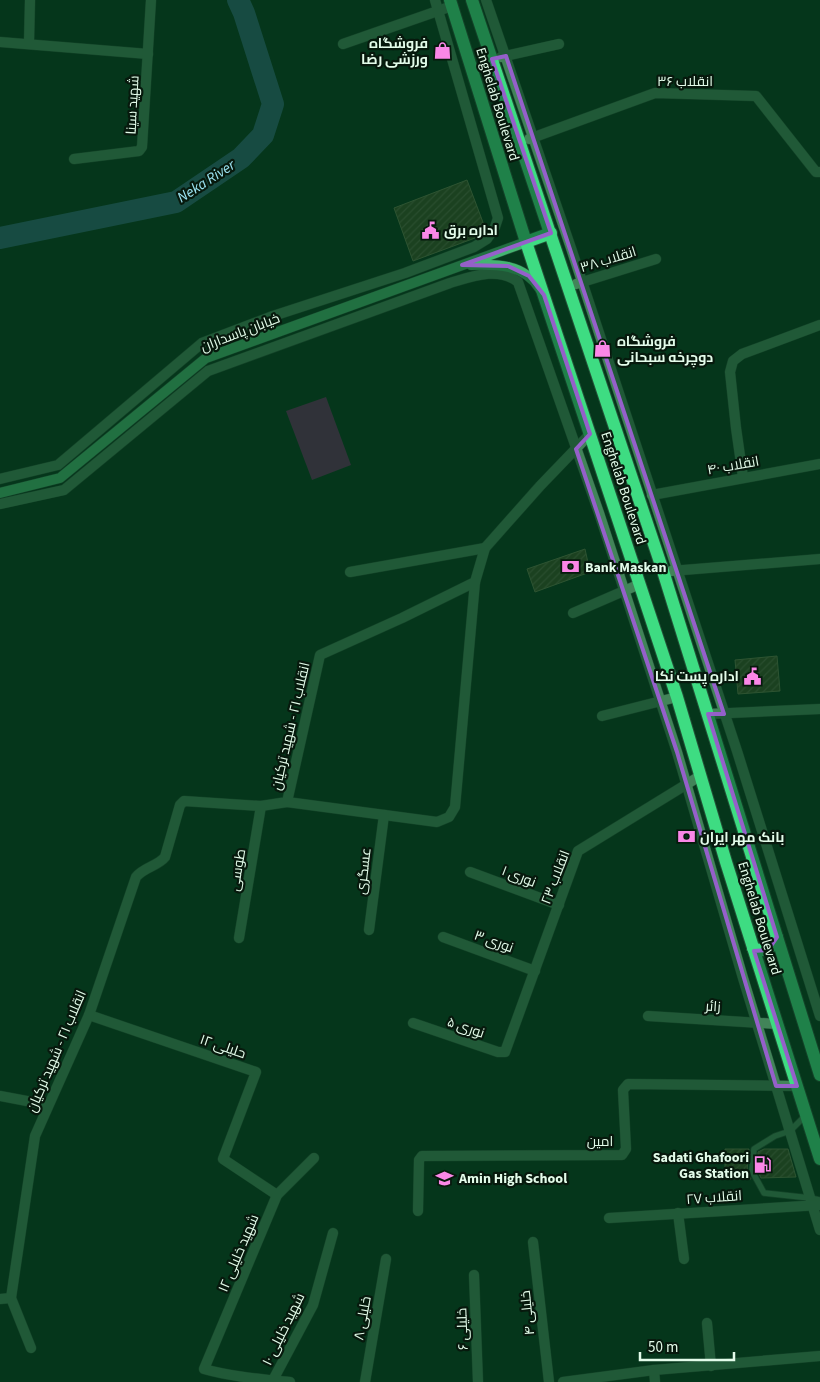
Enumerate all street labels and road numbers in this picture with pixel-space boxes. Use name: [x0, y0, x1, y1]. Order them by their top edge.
street label: Enghelab Boulevard: [470, 45, 524, 163]
street label: انقلاب ۳۶: [657, 72, 713, 92]
street label: شهید سینا: [121, 75, 145, 135]
street label: انقلاب ۳۸: [578, 242, 639, 278]
street label: خیابان پاسداران: [198, 309, 283, 357]
street label: Enghelab Boulevard: [595, 429, 651, 547]
street label: انقلاب ۴۰: [706, 452, 761, 480]
street label: انقلاب ۲۱ - شهید ترکیان: [267, 660, 315, 792]
street label: عسگری: [351, 847, 377, 896]
street label: انقلاب ۲۳: [536, 847, 575, 907]
street label: طوسی: [225, 848, 251, 893]
street label: Enghelab Boulevard: [732, 859, 786, 977]
street label: نوری ۱: [499, 861, 539, 893]
street label: نوری ۳: [471, 926, 516, 958]
street label: انقلاب ۲۱ - شهید ترکیان: [22, 987, 92, 1116]
street label: زائر: [704, 996, 721, 1018]
street label: نوری ۵: [444, 1012, 487, 1044]
street label: حلیلی ۱۲: [197, 1030, 248, 1064]
street label: امین: [587, 1132, 613, 1152]
street label: انقلاب ۲۷: [686, 1186, 743, 1210]
street label: شهید خلیلی ۱۲: [214, 1211, 264, 1295]
street label: خلیلی ۴: [516, 1289, 540, 1336]
street label: شهید خلیلی ۱۰: [258, 1290, 310, 1369]
street label: خلیلی ۸: [349, 1295, 377, 1342]
street label: خلیلی ۶: [452, 1307, 474, 1350]

